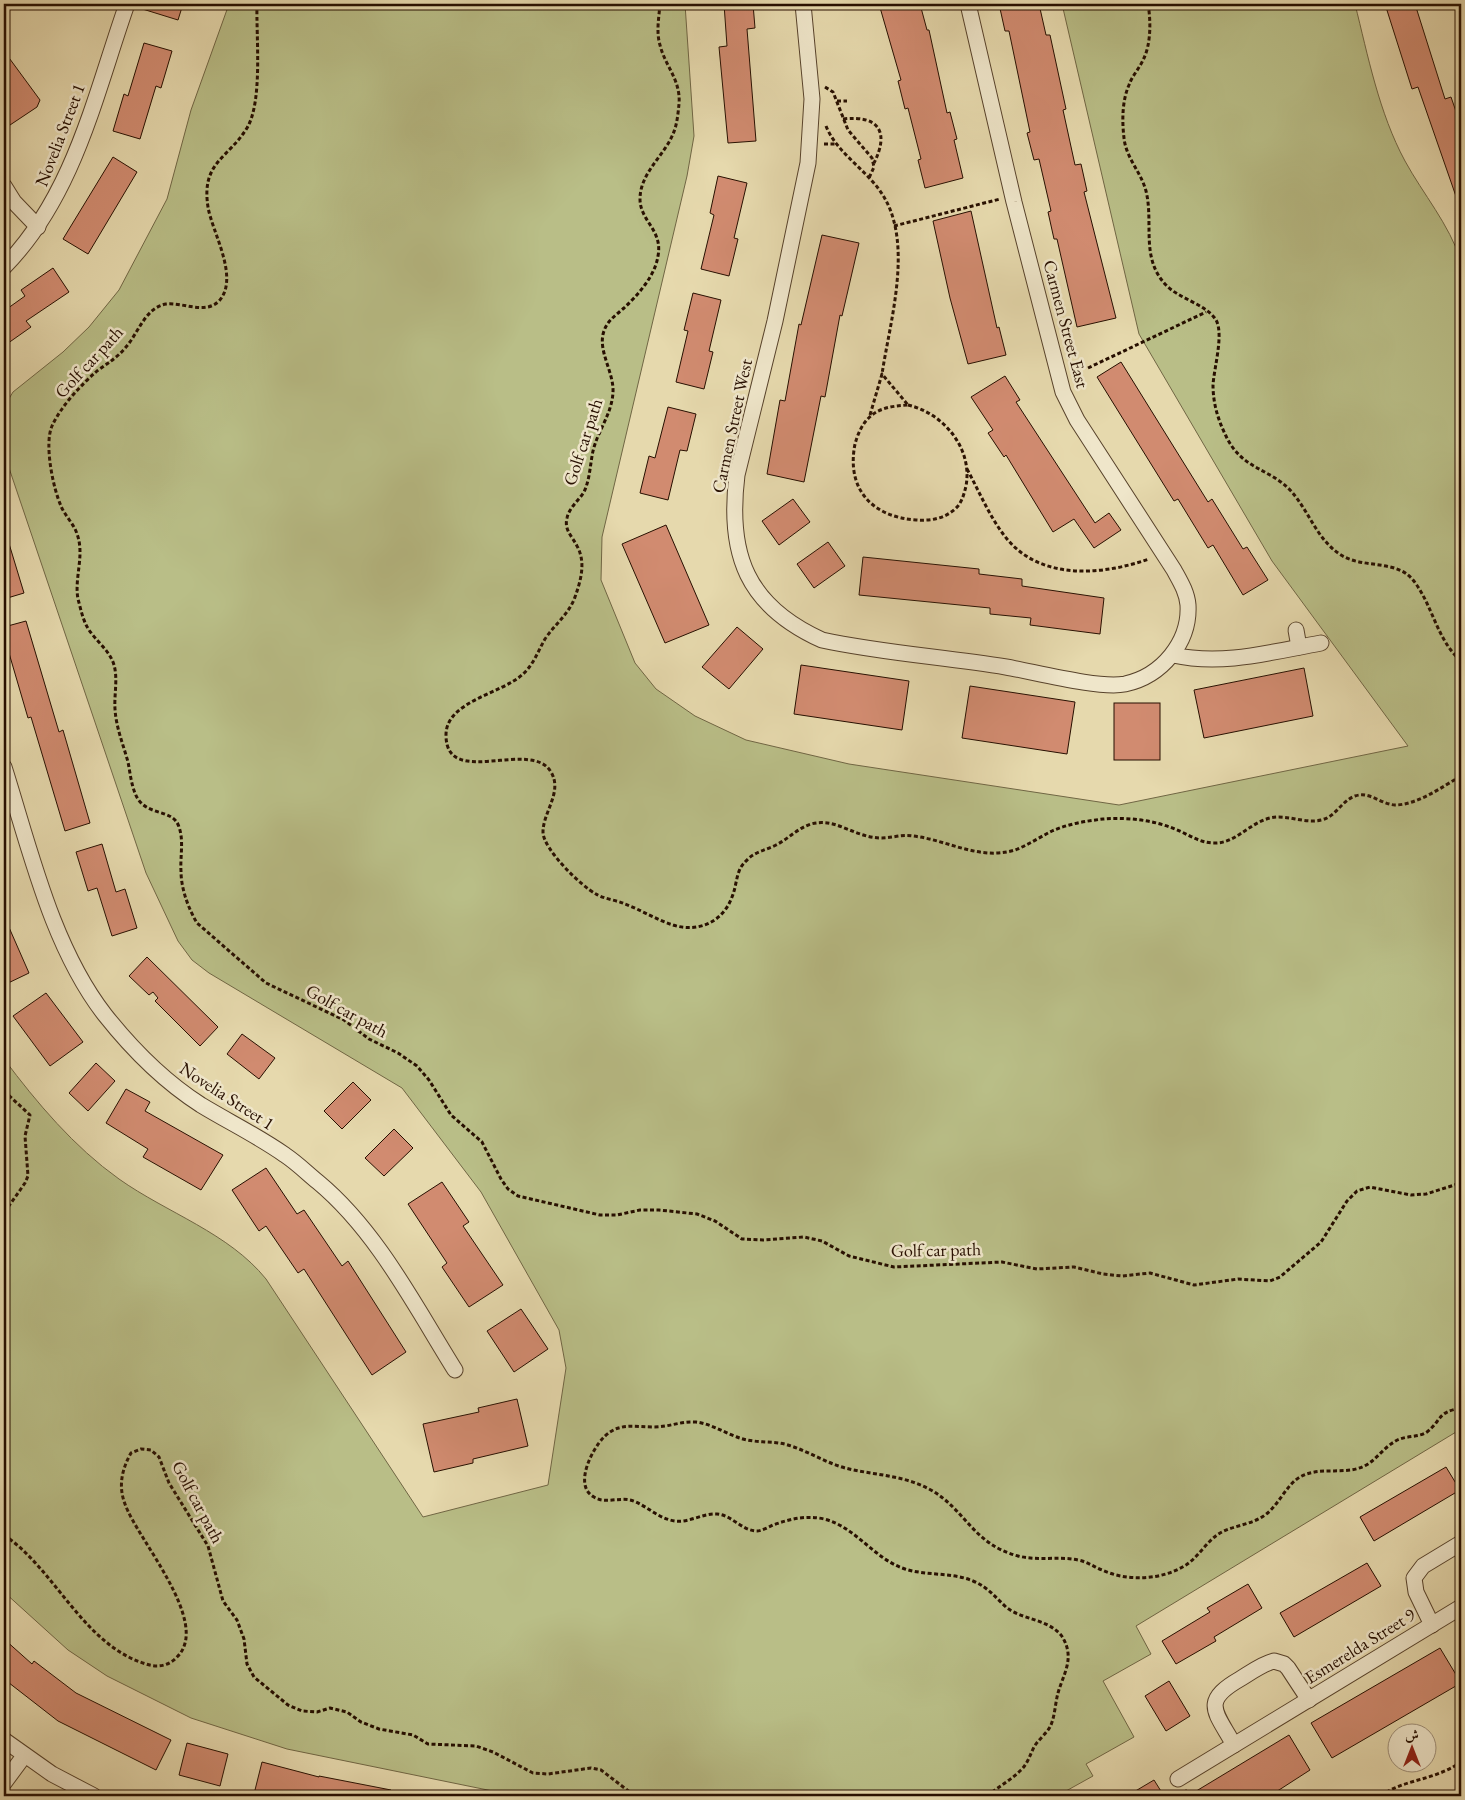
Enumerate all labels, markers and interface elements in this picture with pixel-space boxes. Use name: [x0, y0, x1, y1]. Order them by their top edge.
street label: Novelia Street 1: [29, 80, 90, 190]
street label: Carmen Street East: [1038, 257, 1095, 391]
street label: Golf car path: [49, 321, 128, 403]
street label: Carmen Street West: [706, 356, 757, 495]
street label: Golf car path: [558, 395, 607, 488]
street label: Golf car path: [302, 979, 392, 1043]
street label: Novelia Street 1: [175, 1056, 279, 1135]
street label: Golf car path: [891, 1237, 981, 1262]
street label: Golf car path: [167, 1456, 230, 1547]
street label: Esmerelda Street 9: [1300, 1602, 1420, 1689]
north arrow: [1388, 1722, 1438, 1772]
text: ش: [1405, 1726, 1419, 1744]

